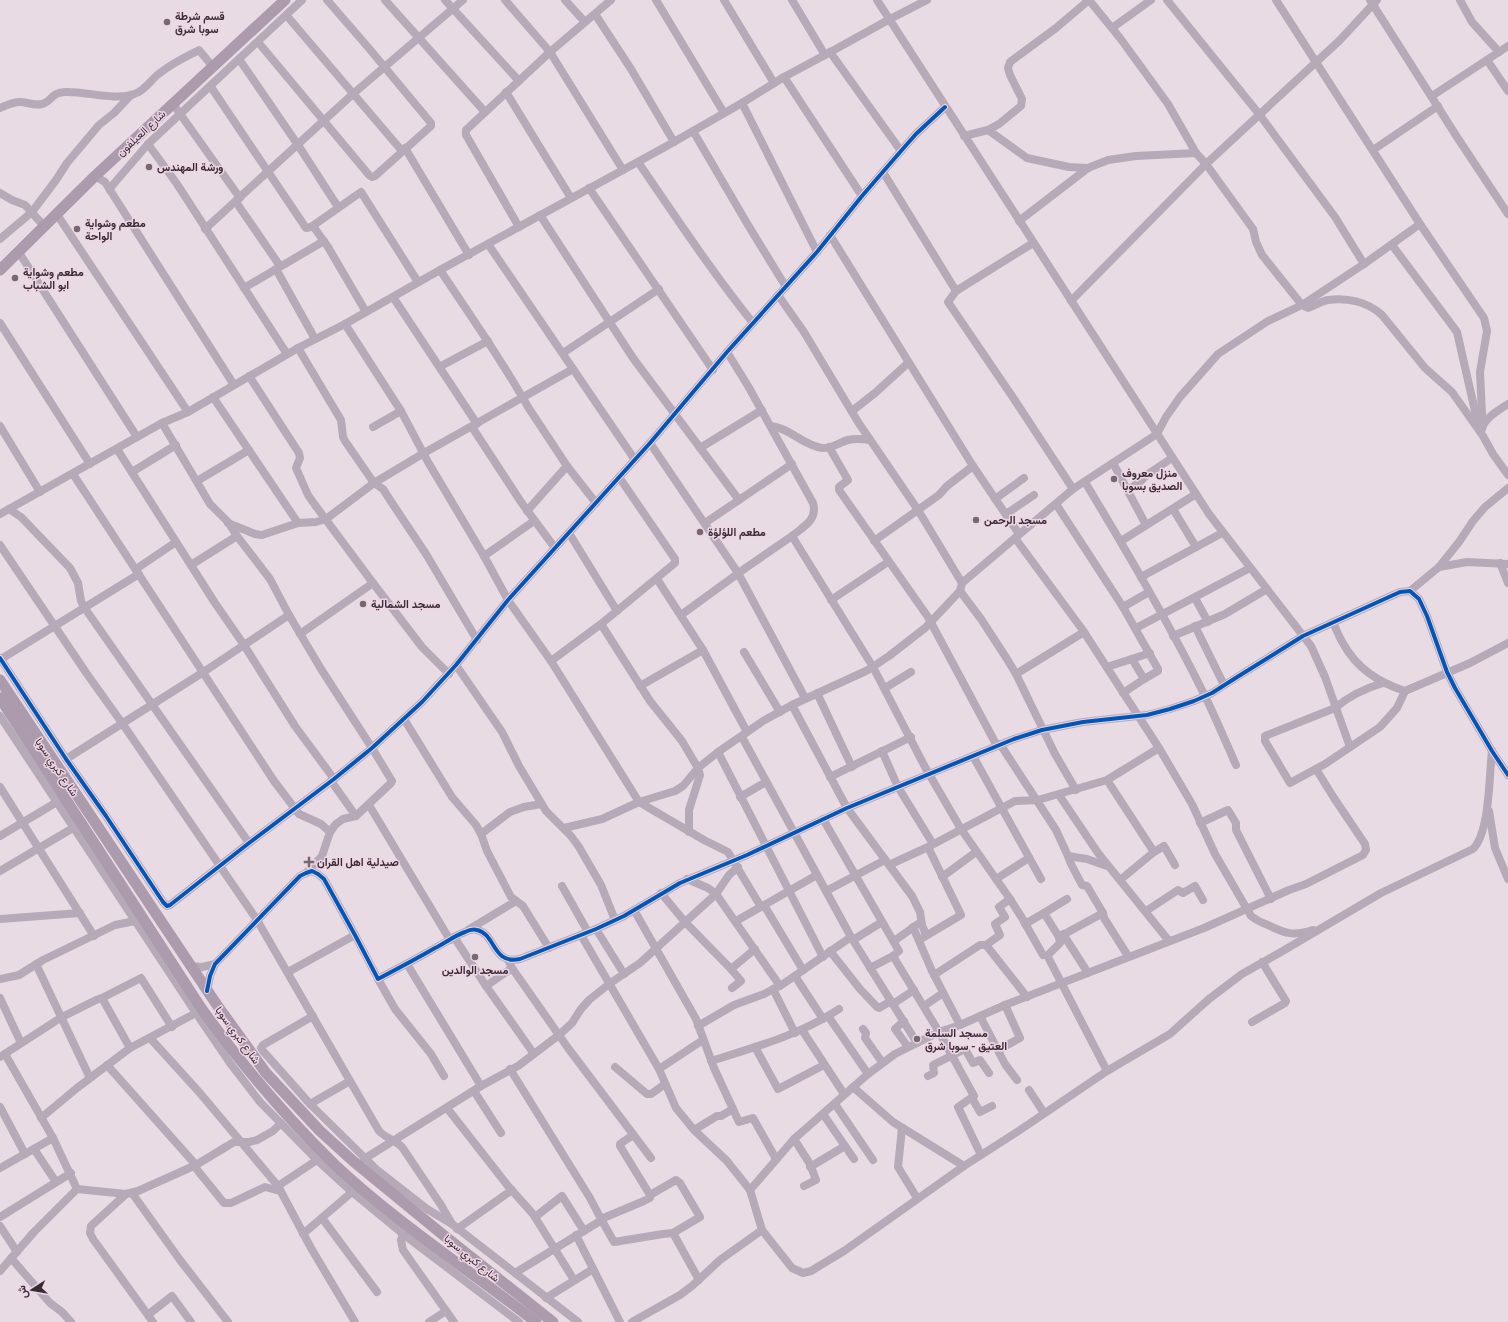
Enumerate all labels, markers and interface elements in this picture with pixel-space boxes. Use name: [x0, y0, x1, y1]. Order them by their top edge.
place label: قسم شرطة سوبا شرق: [175, 10, 225, 36]
marker: قسم شرطة سوبا شرق: [162, 17, 172, 27]
street label: شارع العيلفون: [114, 107, 169, 160]
place label: ورشة المهندس: [157, 161, 223, 174]
marker: ورشة المهندس: [144, 162, 154, 172]
place label: مطعم وشواية الواحة: [85, 217, 146, 243]
marker: مطعم وشواية الواحة: [72, 224, 82, 234]
place label: مطعم وشواية ابو الشباب: [23, 266, 84, 292]
marker: مطعم وشواية ابو الشباب: [10, 273, 20, 283]
place label: منزل معروف الصديق بسوبا: [1122, 467, 1183, 493]
marker: منزل معروف الصديق بسوبا: [1109, 474, 1119, 484]
place label: مسجد الرحمن: [984, 514, 1047, 527]
marker: مسجد الرحمن: [971, 515, 981, 525]
place label: مطعم اللؤلؤة: [708, 526, 766, 540]
marker: مطعم اللؤلؤة: [695, 527, 705, 537]
place label: مسجد الشمالية: [371, 598, 440, 611]
marker: مسجد الشمالية: [358, 599, 368, 609]
street label: شارع كبري سوبا: [30, 736, 81, 801]
place label: صيدلية اهل القران: [317, 856, 399, 869]
marker: صيدلية اهل القران: [304, 857, 314, 867]
marker: مسجد الوالدين: [470, 952, 480, 962]
place label: مسجد الوالدين: [442, 964, 508, 977]
street label: شارع كبري سوبا: [210, 1004, 263, 1069]
place label: مسجد السلمة العتيق - سوبا شرق: [925, 1027, 1007, 1053]
marker: مسجد السلمة العتيق - سوبا شرق: [912, 1034, 922, 1044]
street label: شارع كبري سوبا: [439, 1232, 502, 1287]
north arrow: [12, 1270, 52, 1310]
text: ش: [15, 1284, 30, 1300]

